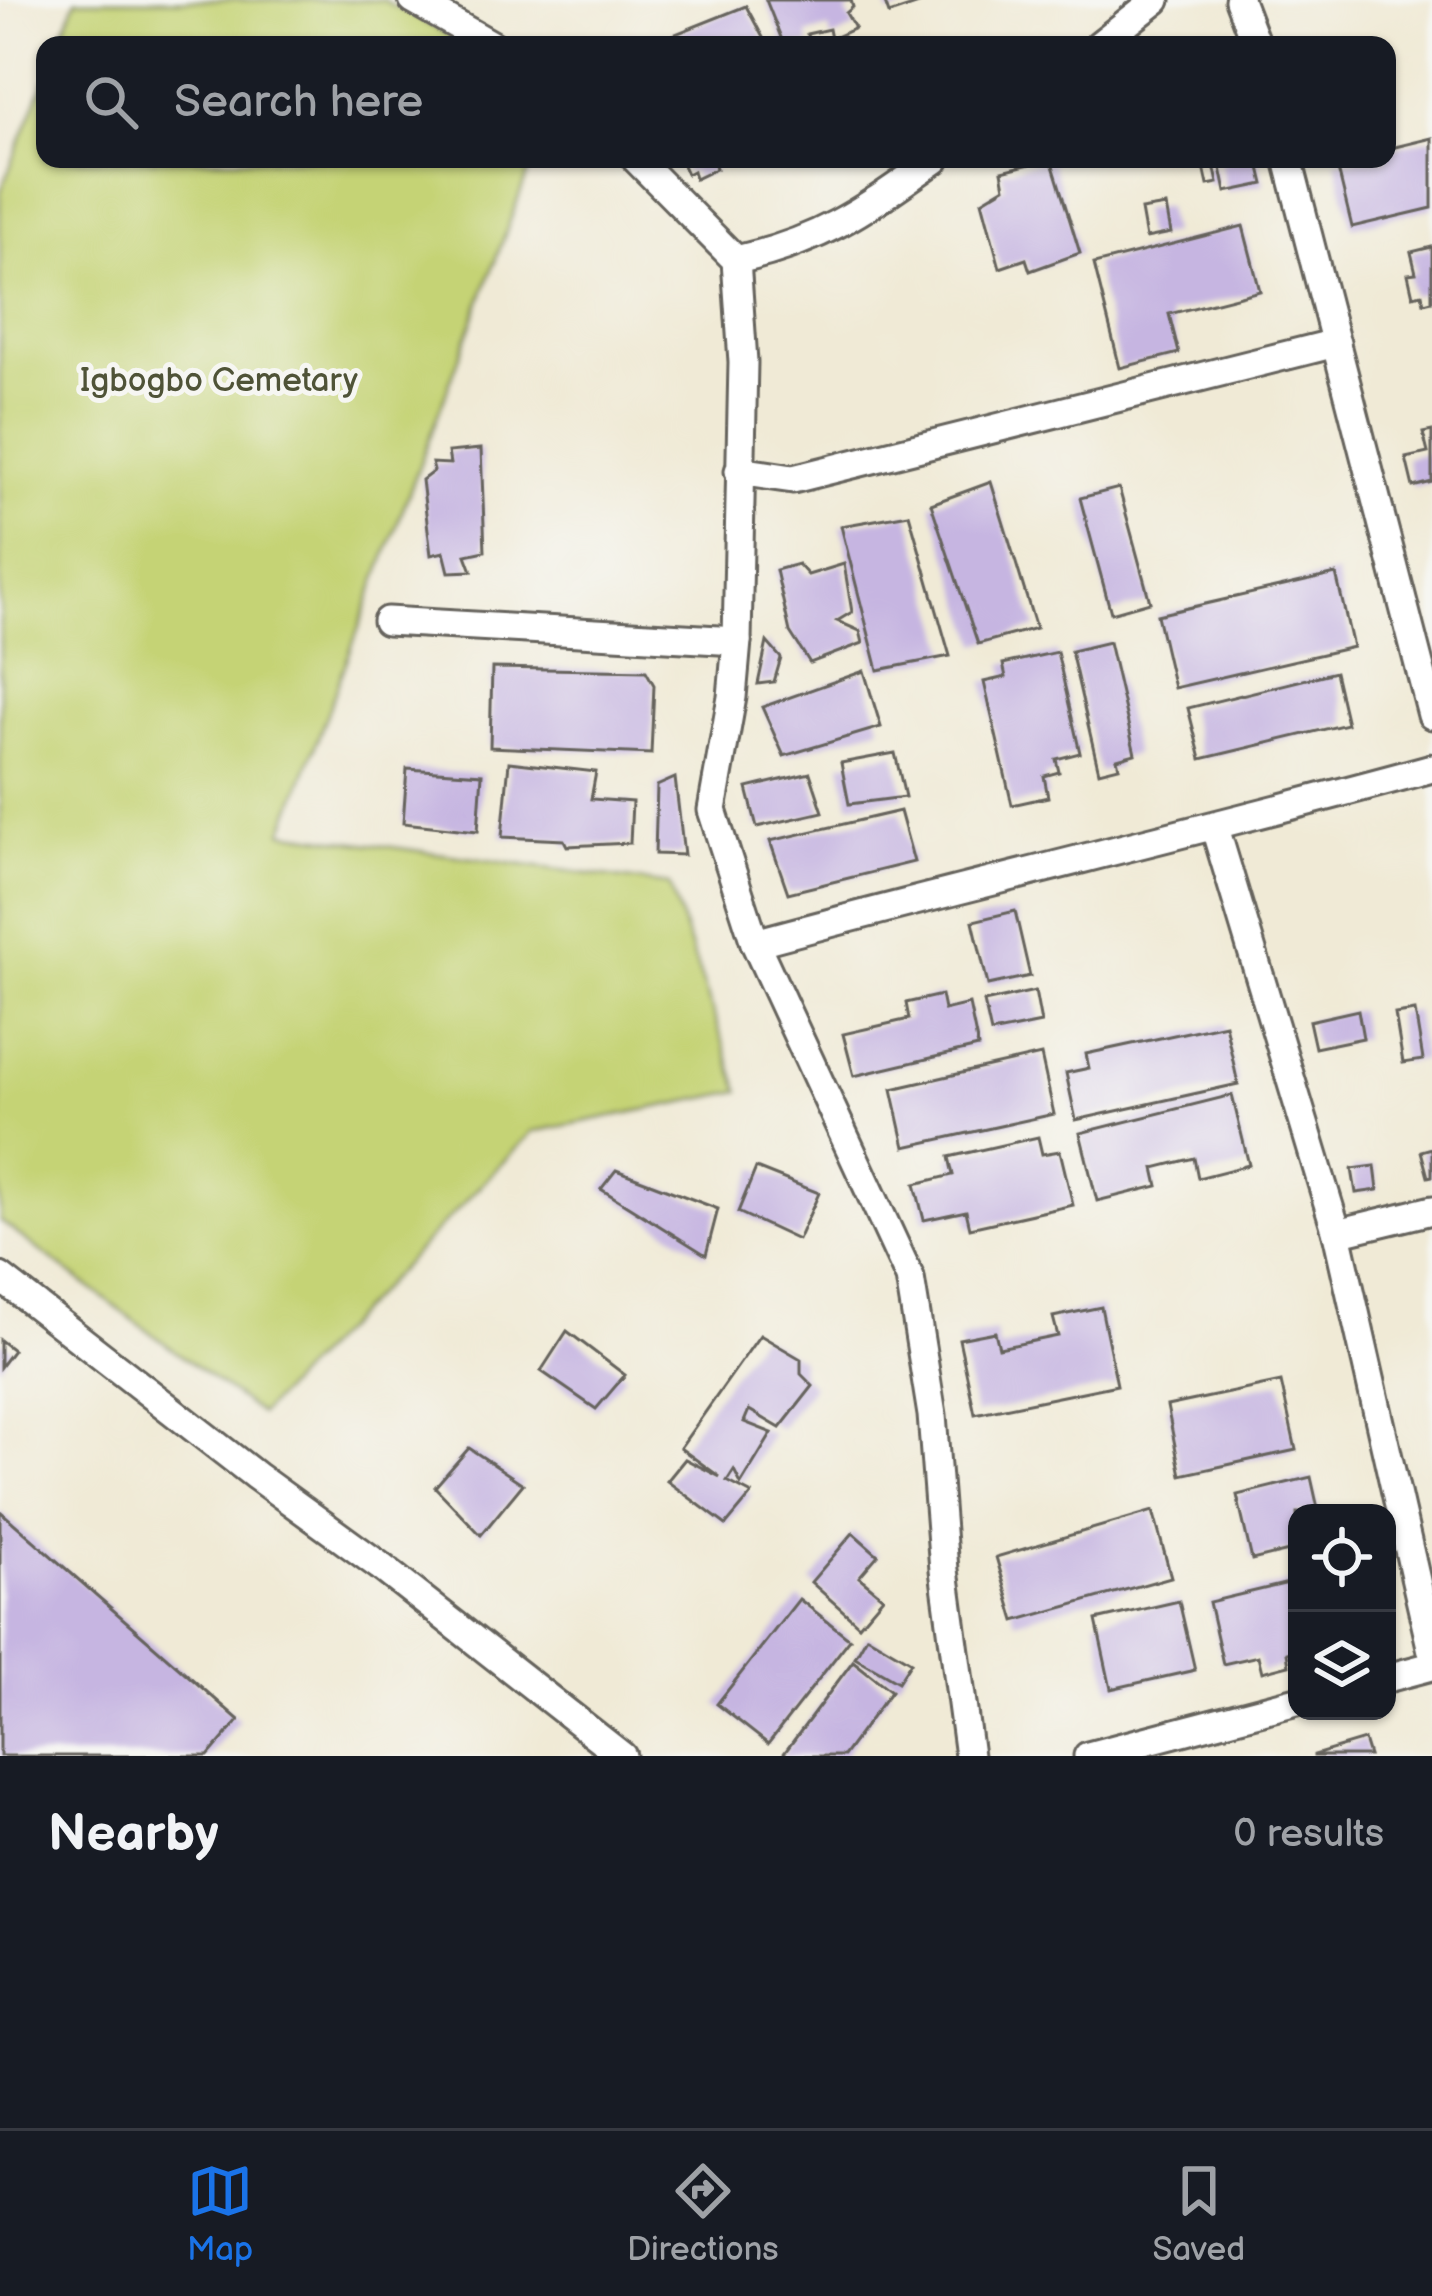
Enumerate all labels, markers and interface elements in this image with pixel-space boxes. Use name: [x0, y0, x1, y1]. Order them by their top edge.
search box: [36, 36, 1396, 168]
icon: search: [78, 69, 144, 135]
text: Search here: [174, 75, 423, 130]
park label: Igbogbo Cemetary: [80, 361, 358, 401]
map controls: [1288, 1504, 1396, 1720]
button: locate: [1288, 1504, 1396, 1612]
button: layers: [1288, 1612, 1396, 1720]
text: Nearby: [48, 1804, 219, 1865]
text: 0 results: [1233, 1811, 1384, 1858]
tab: Map: [187, 2158, 253, 2270]
tab: Directions: [627, 2158, 779, 2270]
tab: Saved: [1152, 2158, 1245, 2270]

